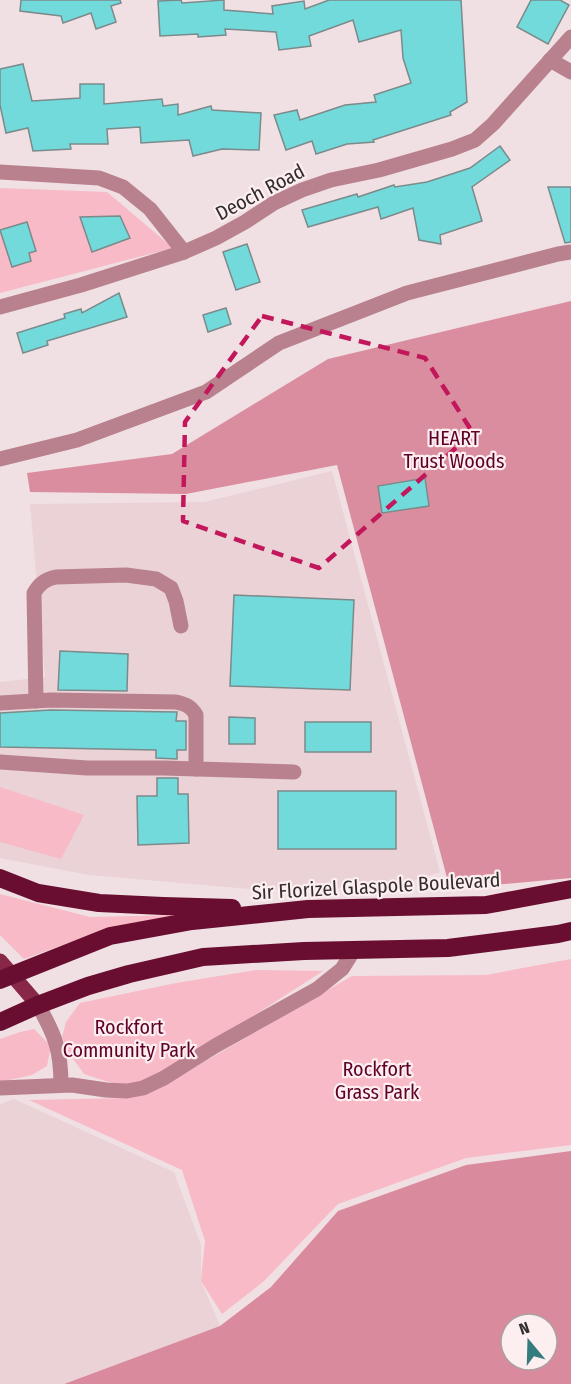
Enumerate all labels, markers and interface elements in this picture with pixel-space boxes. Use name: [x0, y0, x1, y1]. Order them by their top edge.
street label: Deoch Road: [211, 159, 309, 225]
park label: HEART Trust Woods: [404, 426, 504, 473]
street label: Sir Florizel Glaspole Boulevard: [251, 868, 501, 904]
park label: Rockfort Community Park: [63, 1015, 196, 1062]
park label: Rockfort Grass Park: [335, 1057, 420, 1104]
north arrow: [499, 1312, 559, 1372]
text: N: [517, 1318, 532, 1339]

